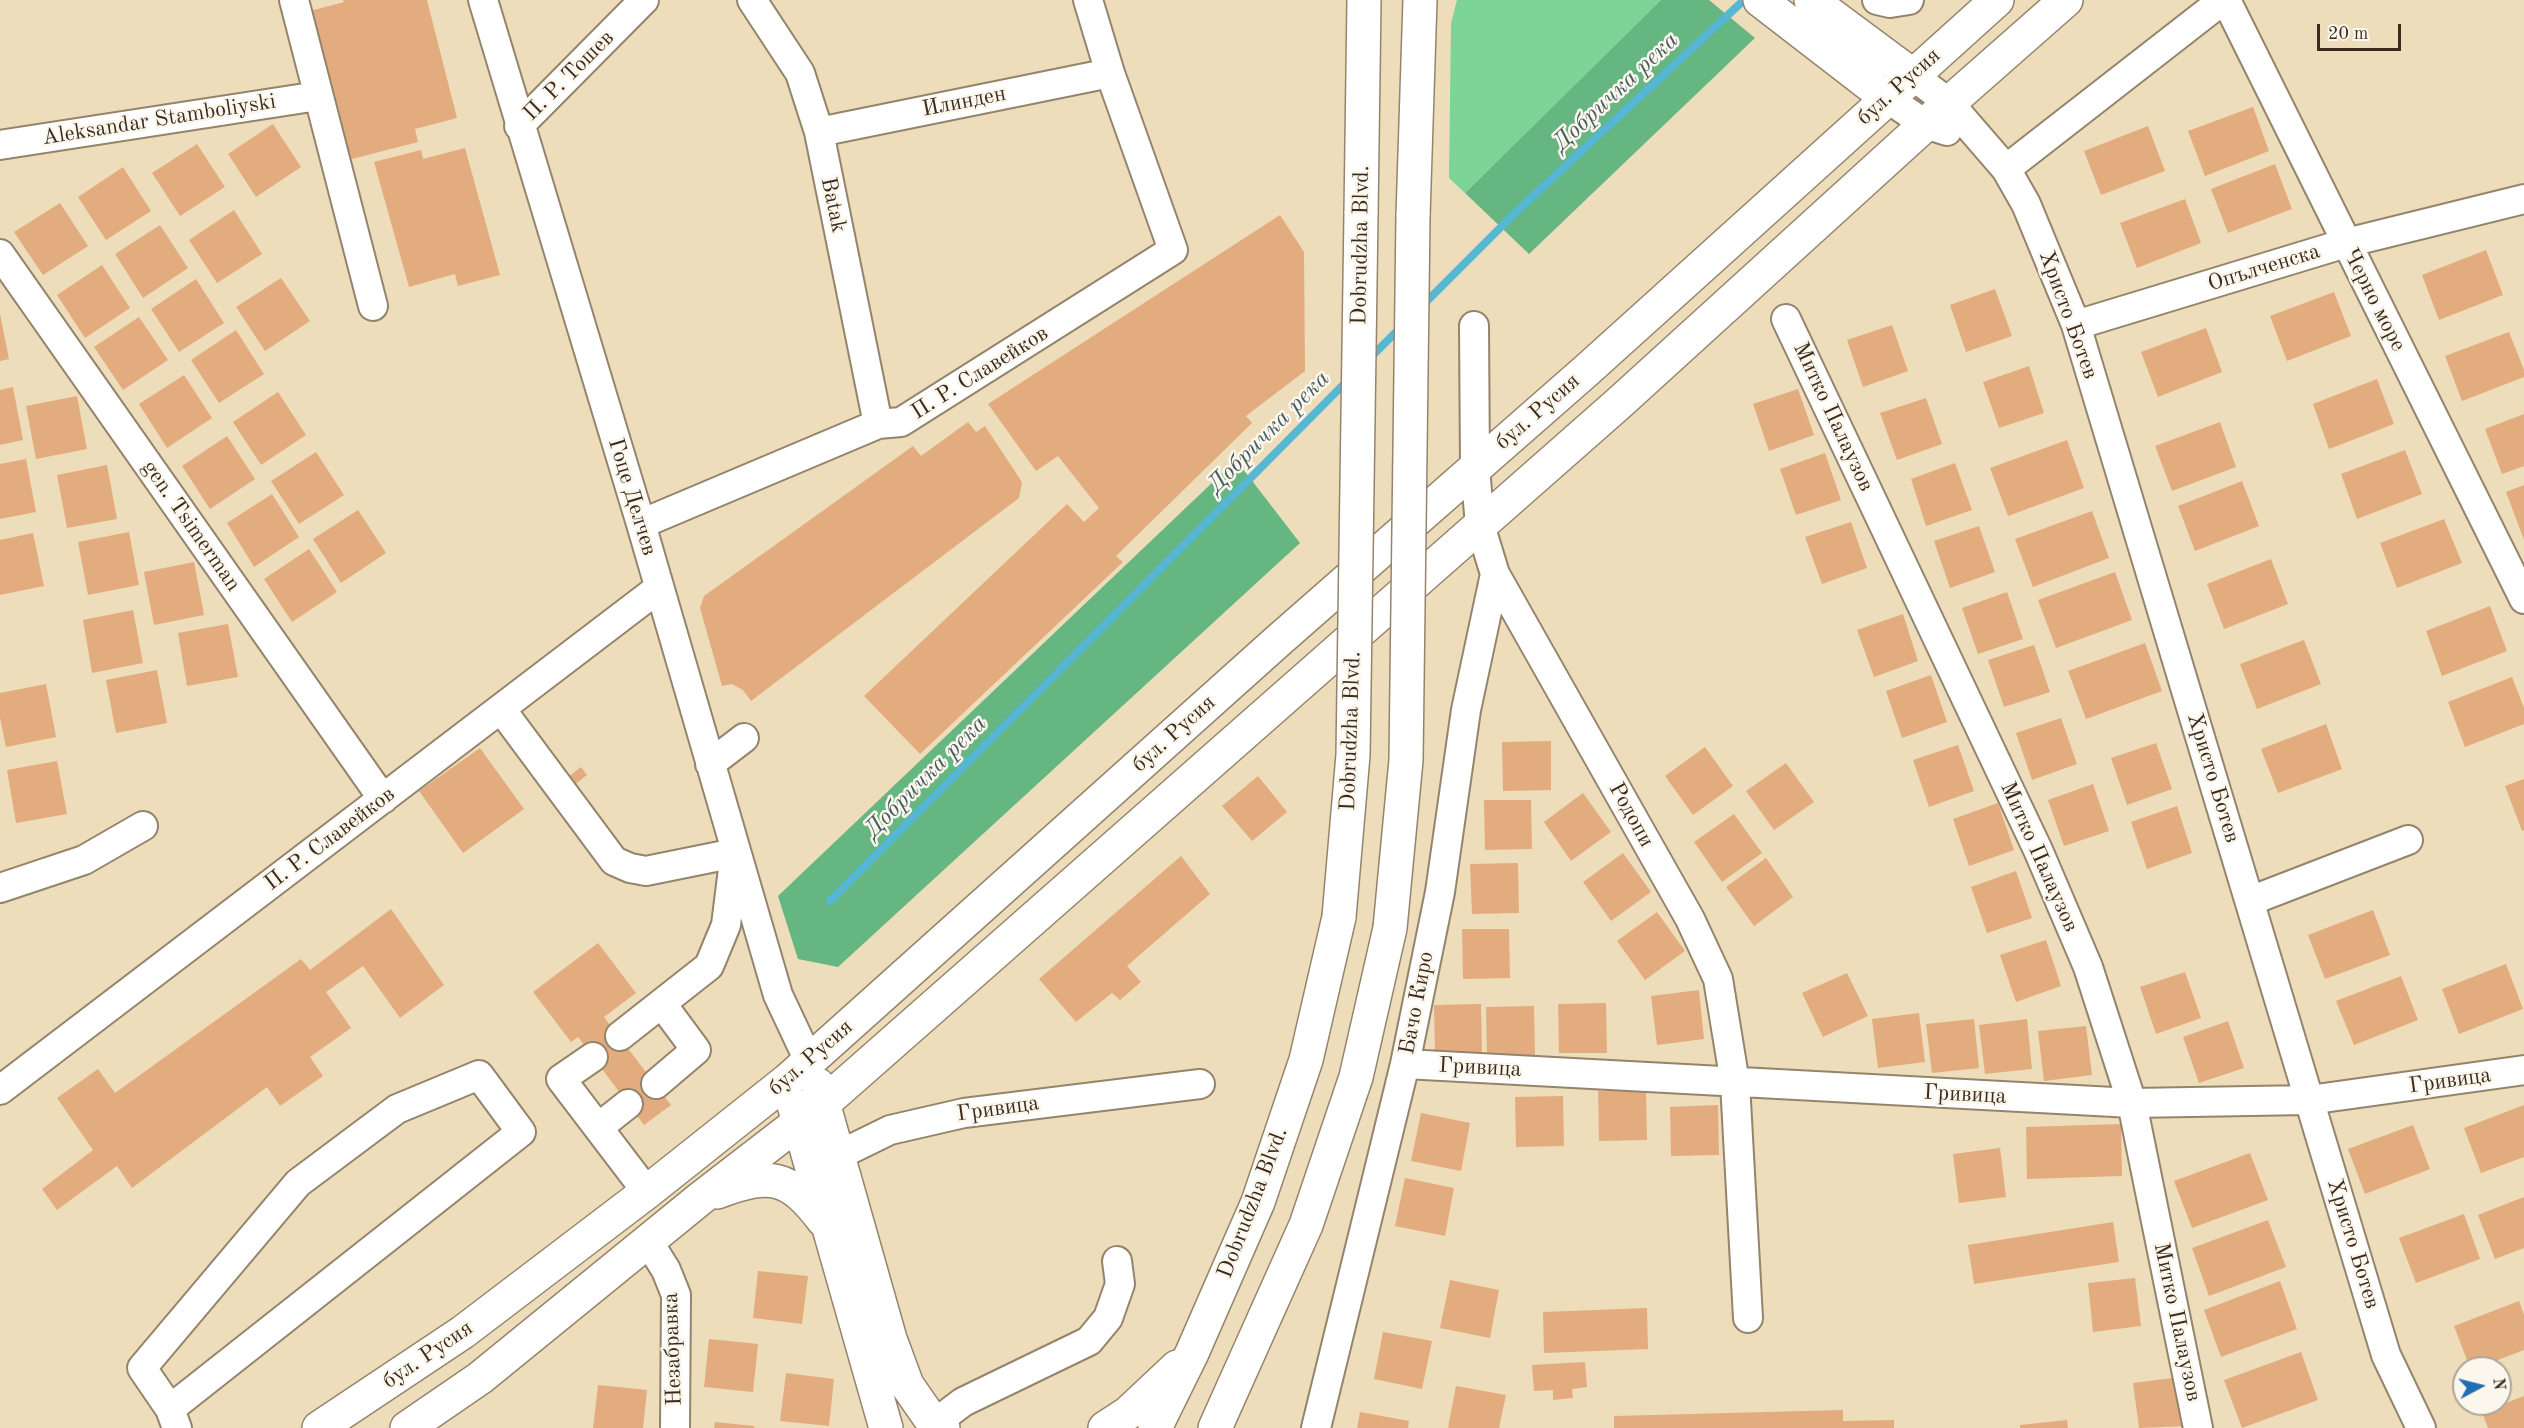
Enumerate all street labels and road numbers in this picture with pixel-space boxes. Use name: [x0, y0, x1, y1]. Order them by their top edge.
street label: П. Р. Тошев: [518, 25, 620, 127]
street label: бул. Русия: [1852, 43, 1946, 131]
street label: Илинден: [920, 81, 1008, 123]
street label: Aleksandar Stamboliyski: [40, 88, 278, 152]
street label: Dobrudzha Blvd.: [1346, 165, 1376, 325]
street label: Batak: [814, 175, 852, 235]
street label: Опълченска: [2205, 238, 2323, 298]
street label: Черно море: [2337, 244, 2411, 356]
street label: Христо Ботев: [2033, 247, 2103, 383]
street label: П. Р. Славейков: [907, 320, 1053, 426]
street label: Митко Палаузов: [1787, 338, 1879, 496]
street label: бул. Русия: [1490, 368, 1586, 456]
street label: Гоце Делчев: [602, 435, 662, 559]
street label: gen. Tsimerman: [136, 455, 246, 597]
street label: Dobrudzha Blvd.: [1335, 651, 1367, 811]
street label: бул. Русия: [1127, 690, 1221, 778]
street label: Христо Ботев: [2181, 710, 2245, 846]
street label: Родопи: [1603, 778, 1659, 852]
street label: Митко Палаузов: [1994, 778, 2084, 936]
street label: П. Р. Славейков: [260, 781, 400, 897]
street label: Бачо Киро: [1394, 949, 1440, 1057]
street label: бул. Русия: [763, 1014, 859, 1102]
street label: Гривица: [1438, 1053, 1522, 1083]
street label: Гривица: [2407, 1062, 2493, 1100]
street label: Гривица: [1923, 1080, 2007, 1110]
street label: Гривица: [955, 1090, 1041, 1128]
street label: Dobrudzha Blvd.: [1212, 1124, 1294, 1282]
street label: Христо Ботев: [2321, 1176, 2385, 1312]
street label: Митко Палаузов: [2147, 1240, 2207, 1404]
street label: Незабравка: [658, 1292, 688, 1406]
street label: бул. Русия: [378, 1315, 478, 1395]

